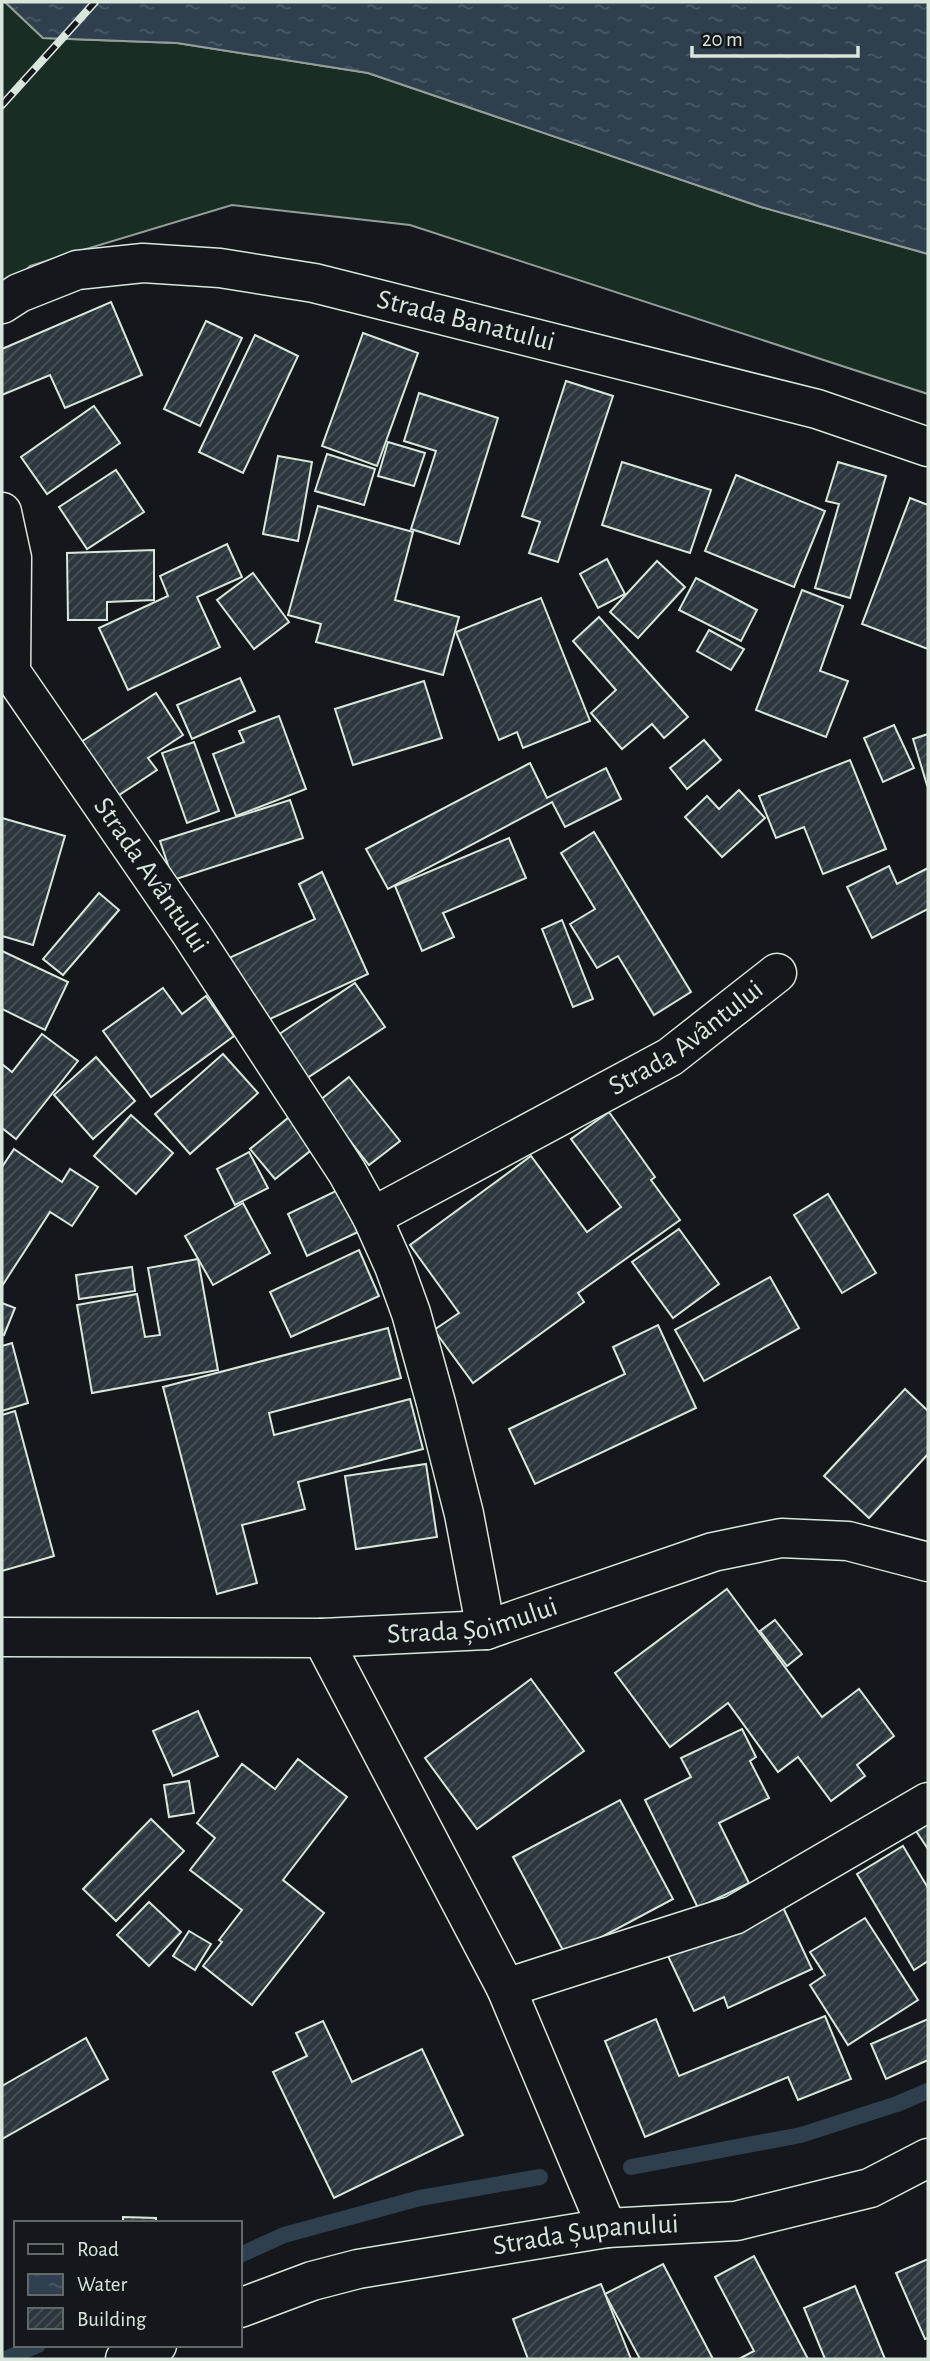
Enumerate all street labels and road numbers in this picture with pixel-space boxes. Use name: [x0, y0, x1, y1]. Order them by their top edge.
street label: Strada Banatului: [374, 285, 558, 357]
street label: Strada Avântului: [88, 793, 214, 958]
street label: Strada Avântului: [604, 975, 769, 1101]
street label: Strada Șoimului: [386, 1592, 561, 1649]
street label: Strada Șupanului: [491, 2210, 679, 2261]

